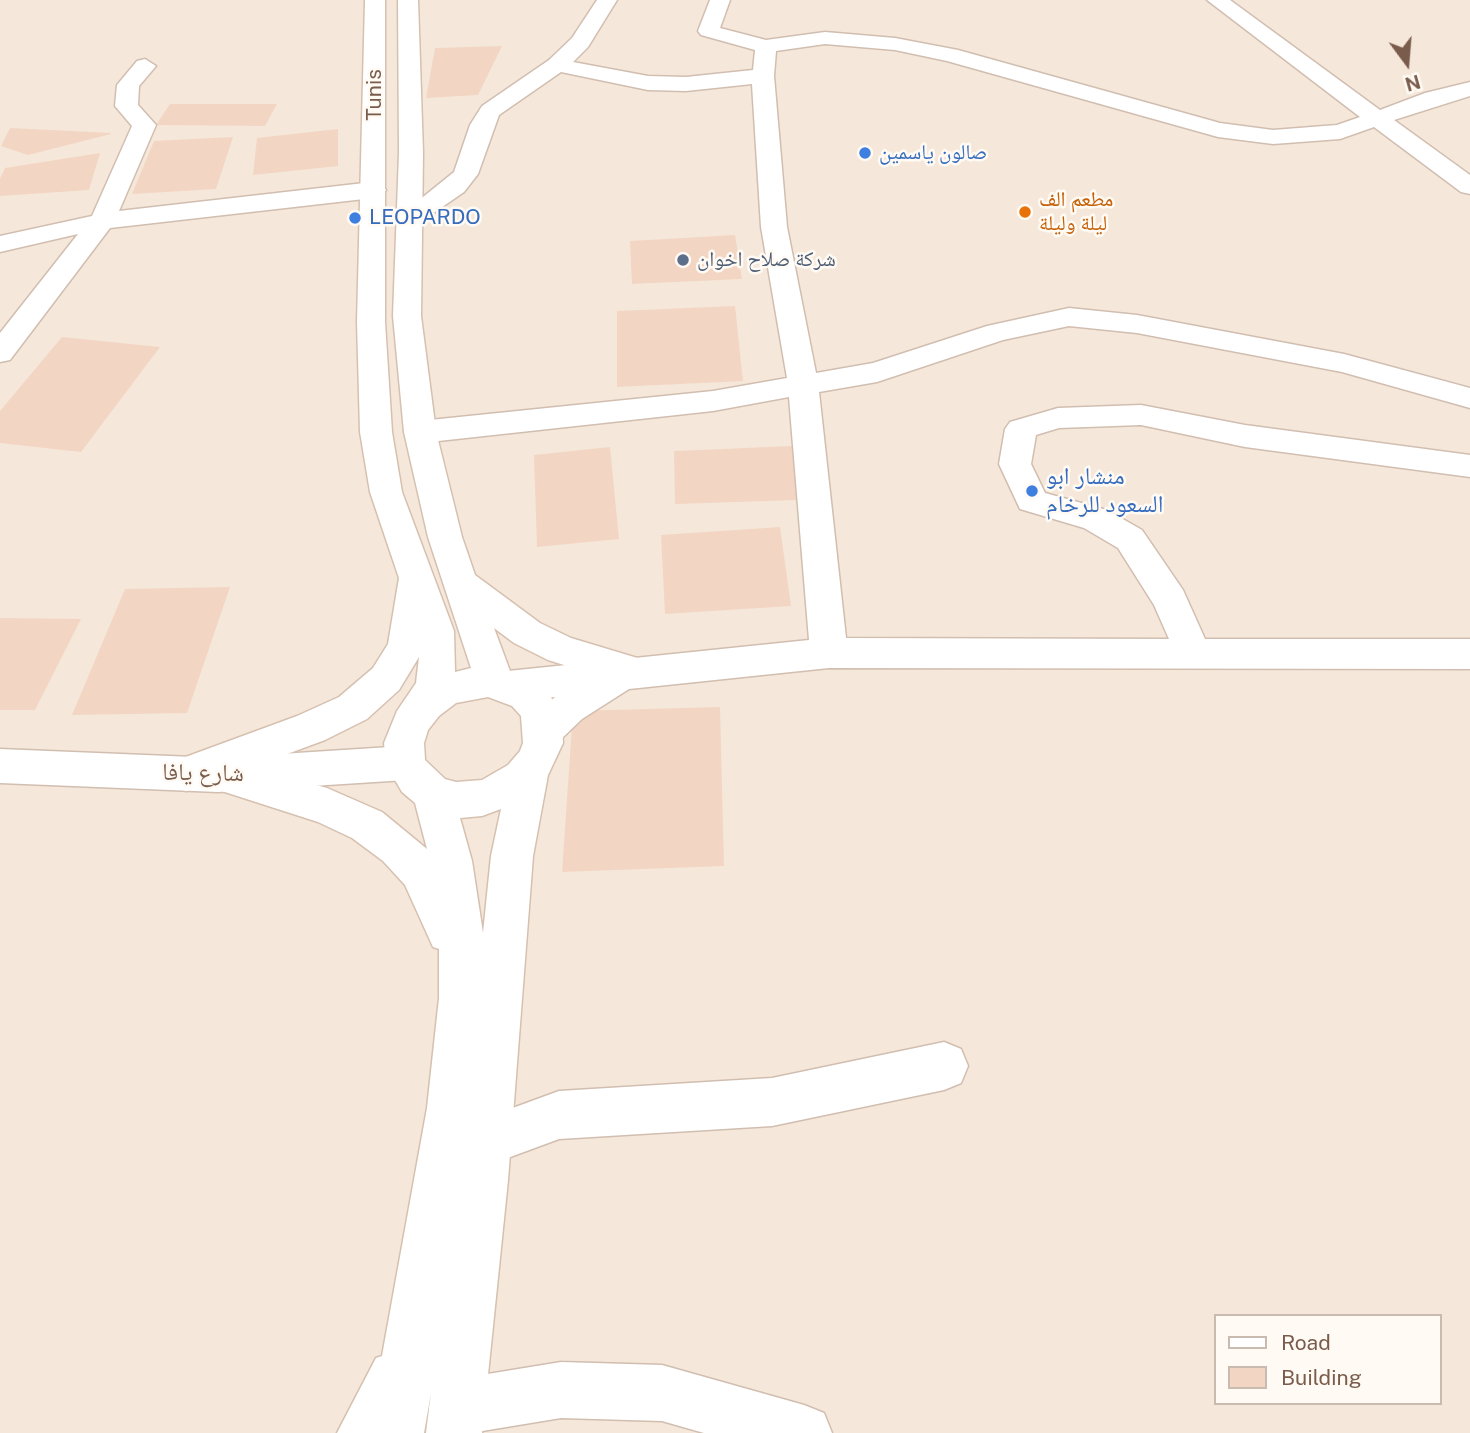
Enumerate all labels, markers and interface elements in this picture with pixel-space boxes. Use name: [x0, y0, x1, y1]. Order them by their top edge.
north arrow: [1372, 28, 1442, 98]
street label: Tunis: [362, 69, 388, 121]
text: N: [1403, 71, 1423, 96]
place label: صالون ياسمين: [879, 140, 987, 166]
marker: صالون ياسمين: [857, 145, 873, 161]
place label: مطعم الف ليلة وليلة: [1039, 187, 1113, 237]
marker: مطعم الف ليلة وليلة: [1017, 204, 1033, 220]
place label: LEOPARDO: [369, 205, 481, 231]
marker: LEOPARDO: [347, 210, 363, 226]
place label: شركة صلاح اخوان: [697, 247, 836, 273]
marker: شركة صلاح اخوان: [675, 252, 691, 268]
place label: منشار ابو السعود للرخام: [1046, 463, 1163, 519]
marker: منشار ابو السعود للرخام: [1024, 483, 1040, 499]
street label: شارع يافا: [162, 758, 244, 788]
legend: [1214, 1314, 1442, 1405]
text: Road: [1281, 1330, 1331, 1355]
text: Building: [1281, 1365, 1362, 1390]

